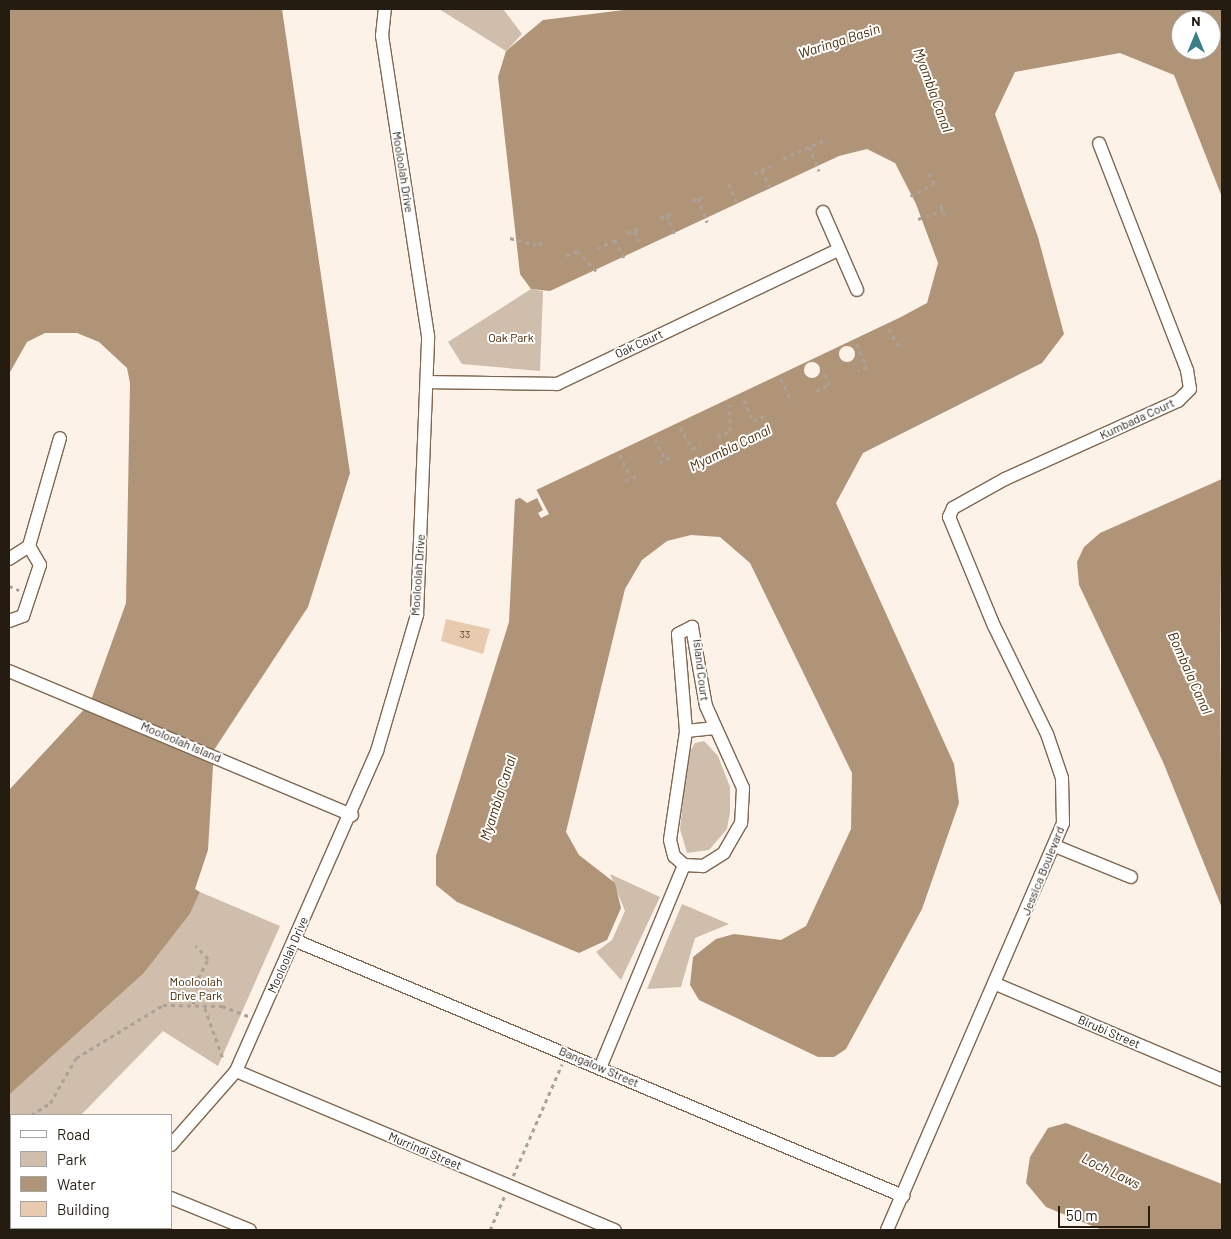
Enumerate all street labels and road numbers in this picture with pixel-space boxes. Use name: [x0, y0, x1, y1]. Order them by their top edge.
street label: Mooloolah Drive: [389, 130, 417, 214]
street label: Oak Court: [613, 327, 665, 361]
street label: Kumbada Court: [1097, 395, 1177, 443]
street label: Mooloolah Drive: [408, 534, 428, 616]
street label: Island Court: [690, 638, 712, 702]
street label: Mooloolah Island: [139, 719, 223, 765]
street label: Jessica Boulevard: [1019, 825, 1067, 917]
street label: Mooloolah Drive: [265, 915, 311, 995]
street label: Birubi Street: [1076, 1012, 1142, 1052]
street label: Bangalow Street: [557, 1044, 641, 1090]
street label: Murrindi Street: [386, 1129, 464, 1173]

